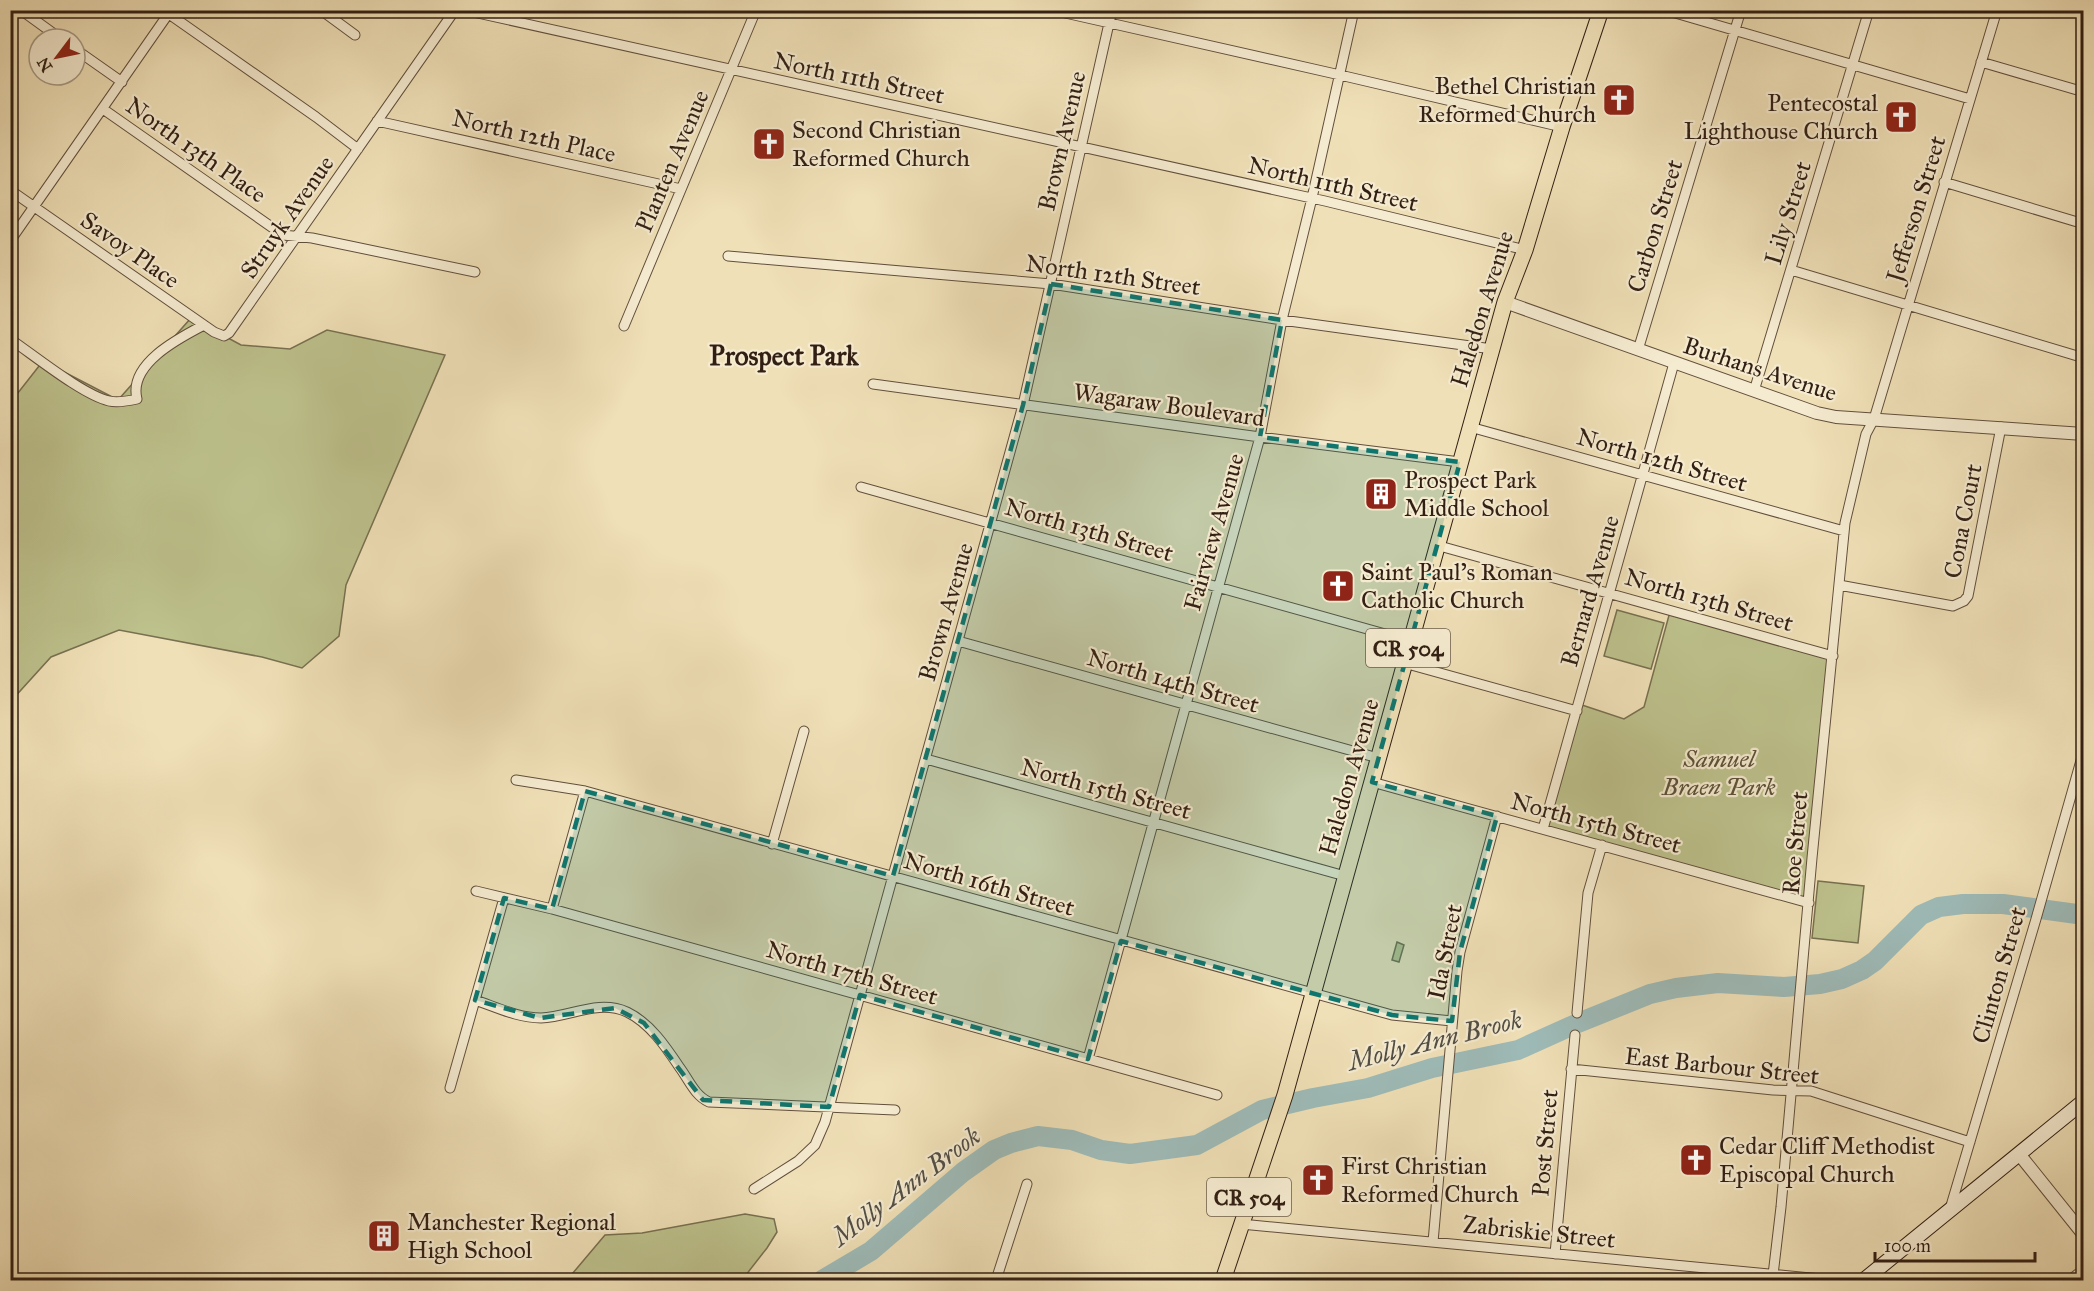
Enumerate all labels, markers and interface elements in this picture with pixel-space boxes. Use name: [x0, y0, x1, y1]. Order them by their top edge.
north arrow: [27, 27, 87, 87]
street label: North 11th Street: [771, 45, 948, 111]
text: N: [33, 54, 56, 75]
street label: Brown Avenue: [1031, 68, 1093, 214]
place label: Bethel Christian Reformed Church: [1418, 71, 1596, 129]
church icon: Bethel Christian Reformed Church: [1601, 82, 1637, 118]
street label: Planten Avenue: [629, 85, 715, 237]
place label: Pentecostal Lighthouse Church: [1684, 88, 1878, 146]
street label: North 13th Place: [120, 90, 272, 210]
church icon: Pentecostal Lighthouse Church: [1883, 99, 1919, 135]
street label: North 12th Place: [449, 103, 619, 169]
place label: Second Christian Reformed Church: [792, 115, 970, 173]
church icon: Second Christian Reformed Church: [751, 126, 787, 162]
street label: Jefferson Street: [1879, 132, 1953, 289]
street label: Struyk Avenue: [234, 150, 340, 284]
street label: North 11th Street: [1245, 150, 1421, 218]
street label: Carbon Street: [1621, 156, 1690, 296]
street label: Lily Street: [1758, 157, 1818, 268]
street label: Savoy Place: [75, 205, 185, 295]
street label: Haledon Avenue: [1444, 227, 1520, 391]
street label: North 12th Street: [1024, 248, 1203, 302]
street label: Burhans Avenue: [1679, 330, 1841, 408]
district label: Prospect Park: [709, 339, 859, 373]
street label: Wagaraw Boulevard: [1071, 377, 1267, 433]
street label: North 12th Street: [1573, 421, 1751, 499]
street label: Fairview Avenue: [1177, 450, 1251, 614]
street label: Cona Court: [1937, 461, 1989, 581]
place label: Prospect Park Middle School: [1404, 465, 1550, 523]
building icon: Prospect Park Middle School: [1363, 476, 1399, 512]
street label: North 13th Street: [1001, 492, 1177, 569]
street label: Bernard Avenue: [1554, 512, 1626, 670]
street label: Brown Avenue: [912, 539, 980, 685]
place label: Saint Paul's Roman Catholic Church: [1361, 557, 1553, 615]
street label: North 13th Street: [1621, 562, 1797, 639]
church icon: Saint Paul's Roman Catholic Church: [1320, 568, 1356, 604]
road number: CR 504: [1366, 629, 1450, 667]
street label: North 14th Street: [1084, 642, 1263, 720]
street label: Haledon Avenue: [1312, 695, 1386, 859]
park label: Samuel Braen Park: [1661, 744, 1776, 802]
street label: North 15th Street: [1017, 752, 1195, 826]
street label: North 15th Street: [1507, 786, 1685, 860]
street label: Roe Street: [1776, 790, 1815, 896]
street label: North 16th Street: [900, 845, 1078, 923]
street label: Ida Street: [1421, 901, 1469, 1002]
street label: Clinton Street: [1965, 903, 2033, 1047]
street label: North 17th Street: [763, 934, 942, 1012]
water label: Molly Ann Brook: [1342, 1003, 1526, 1078]
street label: East Barbour Street: [1623, 1041, 1821, 1091]
street label: Post Street: [1525, 1088, 1565, 1198]
water label: Molly Ann Brook: [823, 1119, 987, 1254]
place label: Cedar Cliff Methodist Episcopal Church: [1719, 1131, 1936, 1189]
church icon: Cedar Cliff Methodist Episcopal Church: [1678, 1142, 1714, 1178]
place label: First Christian Reformed Church: [1341, 1151, 1519, 1209]
church icon: First Christian Reformed Church: [1300, 1162, 1336, 1198]
road number: CR 504: [1207, 1178, 1291, 1216]
place label: Manchester Regional High School: [407, 1207, 616, 1265]
street label: Zabriskie Street: [1461, 1209, 1617, 1255]
building icon: Manchester Regional High School: [366, 1218, 402, 1254]
scale bar: [1875, 1225, 2036, 1263]
text: 100 m: [1884, 1235, 1931, 1257]

